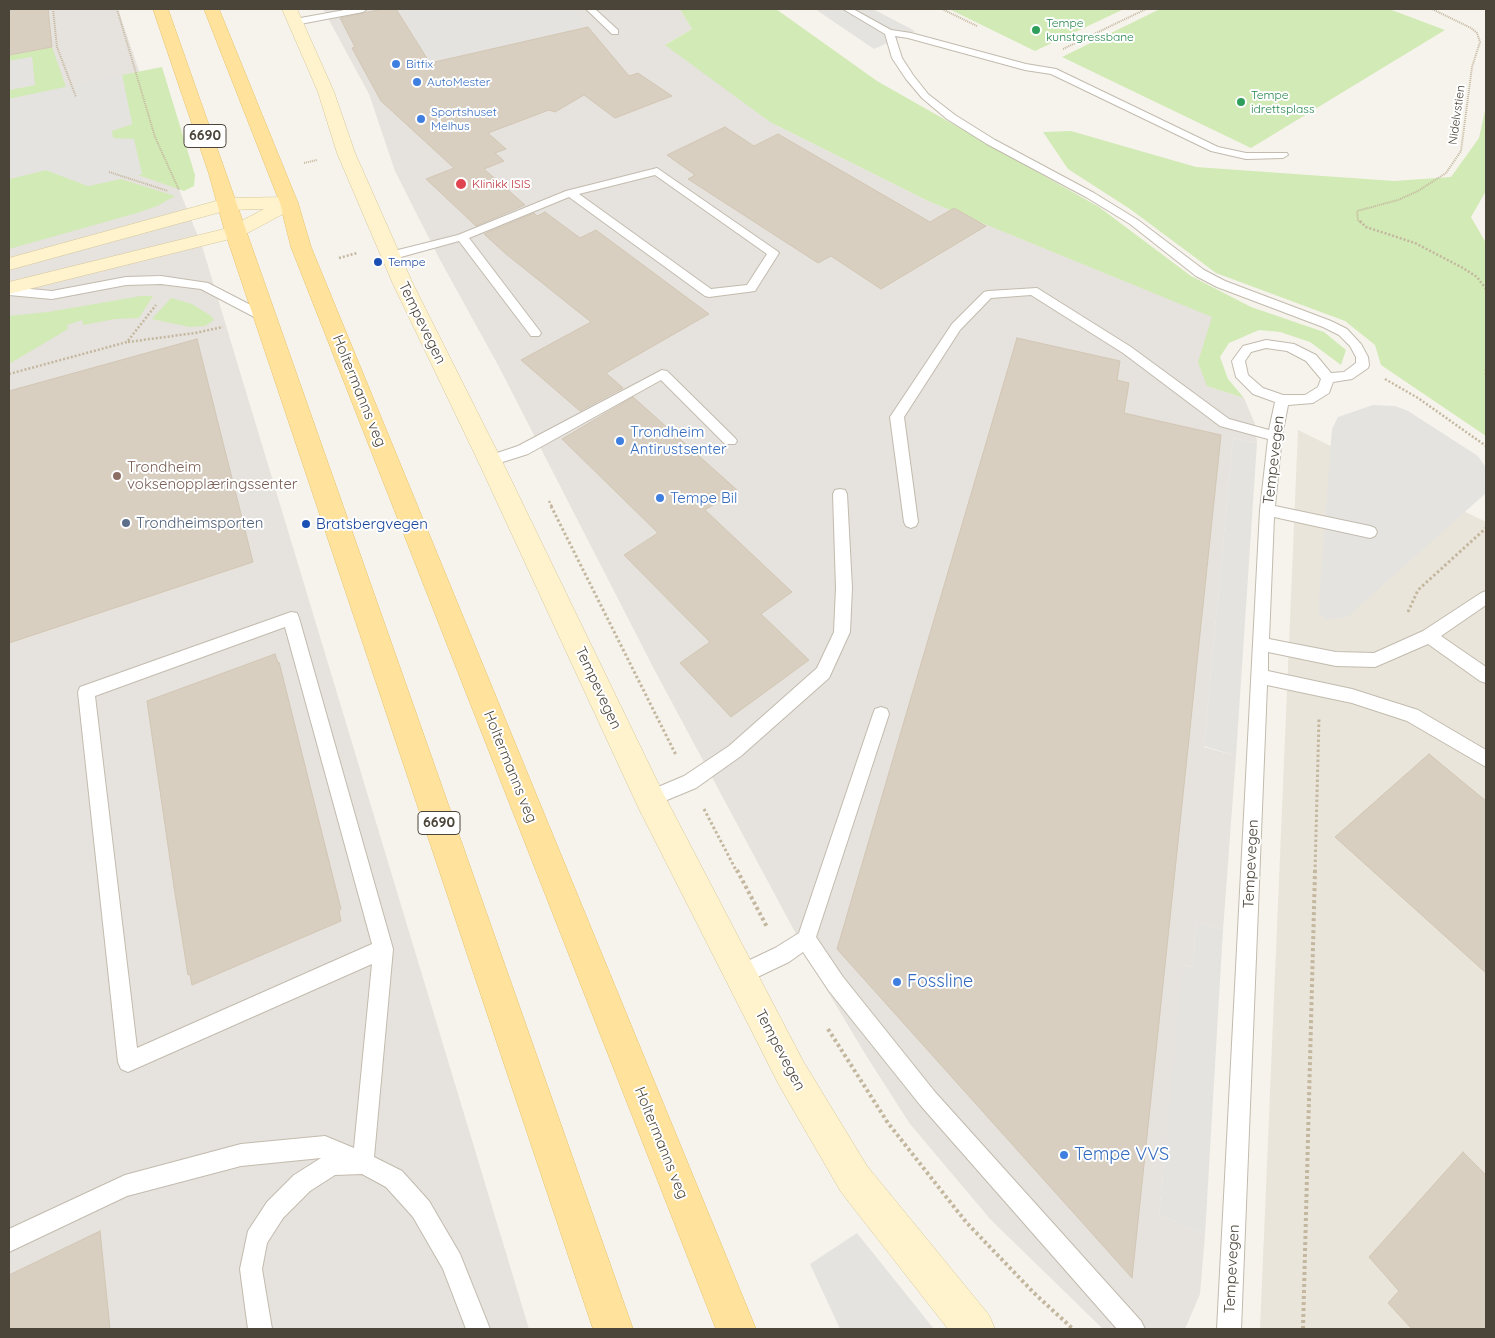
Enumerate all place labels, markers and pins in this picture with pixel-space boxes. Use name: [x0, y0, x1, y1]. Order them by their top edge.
place label: Tempe kunstgressbane: [1046, 16, 1134, 44]
marker: Tempe kunstgressbane: [1030, 24, 1042, 36]
place label: Bitfix: [406, 57, 433, 71]
marker: Bitfix: [390, 58, 402, 70]
place label: AutoMester: [427, 75, 490, 89]
marker: AutoMester: [411, 76, 423, 88]
place label: Tempe idrettsplass: [1251, 88, 1315, 116]
marker: Tempe idrettsplass: [1235, 96, 1247, 108]
place label: Sportshuset Melhus: [431, 105, 497, 133]
marker: Sportshuset Melhus: [415, 113, 427, 125]
marker: Klinikk ISIS: [454, 177, 468, 191]
place label: Klinikk ISIS: [472, 177, 530, 191]
place label: Tempe: [388, 255, 426, 269]
marker: Tempe: [372, 256, 384, 268]
place label: Trondheim Antirustsenter: [630, 423, 727, 458]
marker: Trondheim Antirustsenter: [614, 435, 626, 447]
place label: Trondheim voksenopplæringssenter: [127, 458, 298, 493]
marker: Trondheim voksenopplæringssenter: [111, 470, 123, 482]
place label: Tempe Bil: [670, 489, 737, 507]
marker: Tempe Bil: [654, 492, 666, 504]
place label: Trondheimsporten: [136, 514, 263, 532]
place label: Bratsbergvegen: [316, 515, 428, 533]
marker: Trondheimsporten: [120, 517, 132, 529]
marker: Bratsbergvegen: [300, 518, 312, 530]
place label: Fossline: [907, 971, 973, 993]
marker: Fossline: [891, 976, 903, 988]
place label: Tempe VVS: [1074, 1144, 1169, 1166]
marker: Tempe VVS: [1058, 1149, 1070, 1161]

